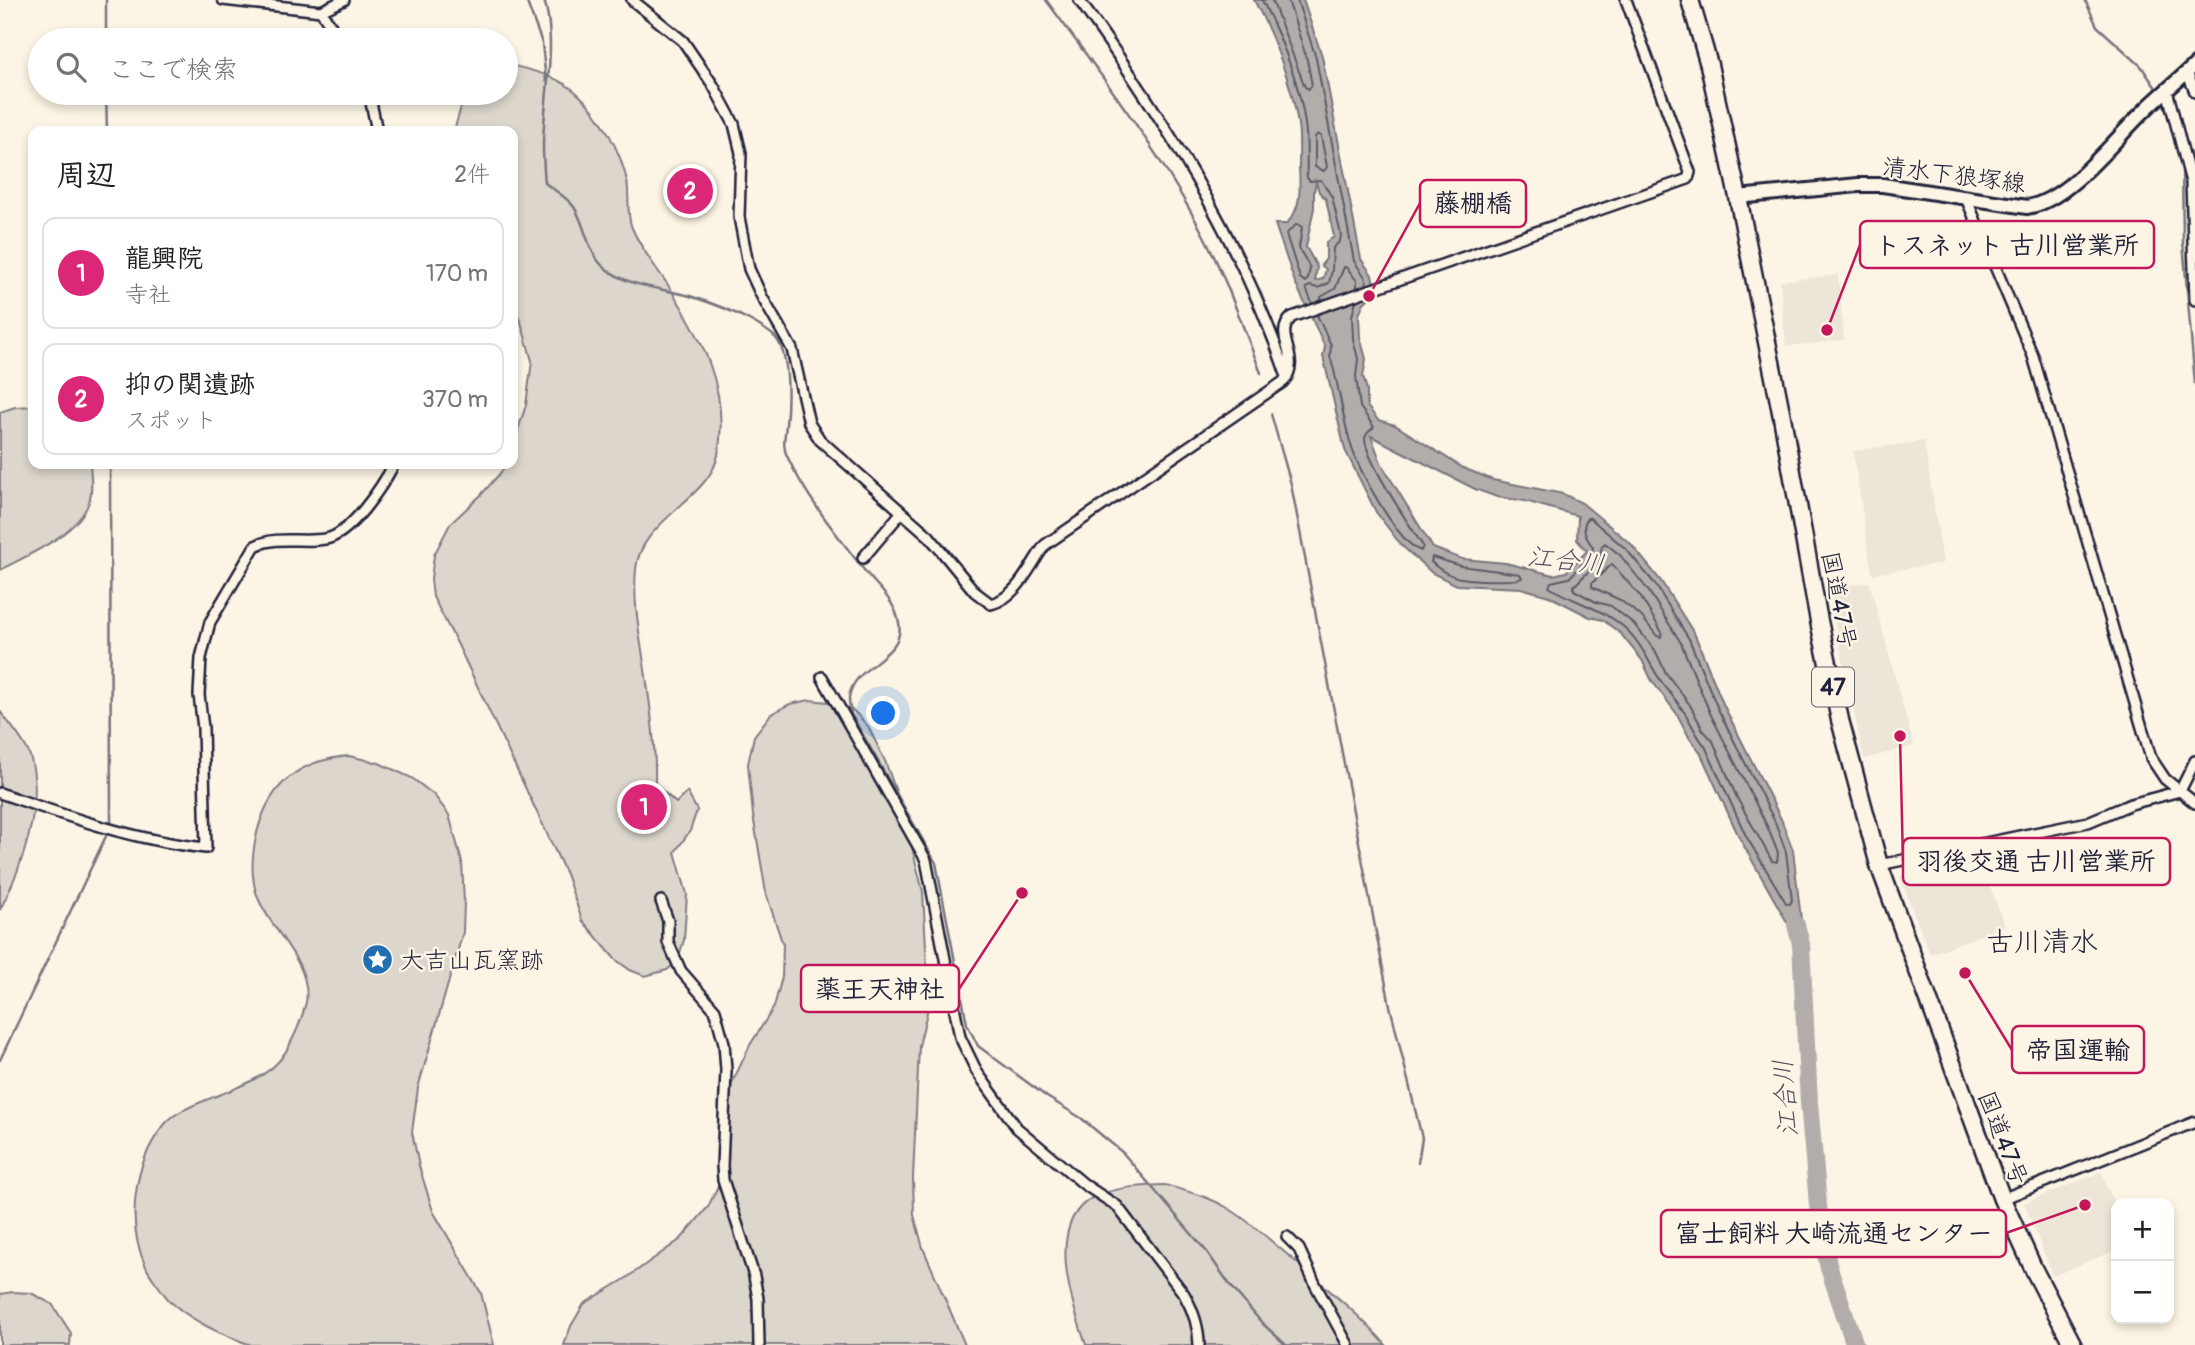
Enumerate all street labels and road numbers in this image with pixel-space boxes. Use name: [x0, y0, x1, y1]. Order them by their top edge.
street label: 清水下狼塚線: [1881, 152, 2027, 199]
street label: 国道47号: [1815, 549, 1862, 651]
road number: 47: [1812, 667, 1854, 706]
street label: 国道47号: [1971, 1087, 2034, 1189]

